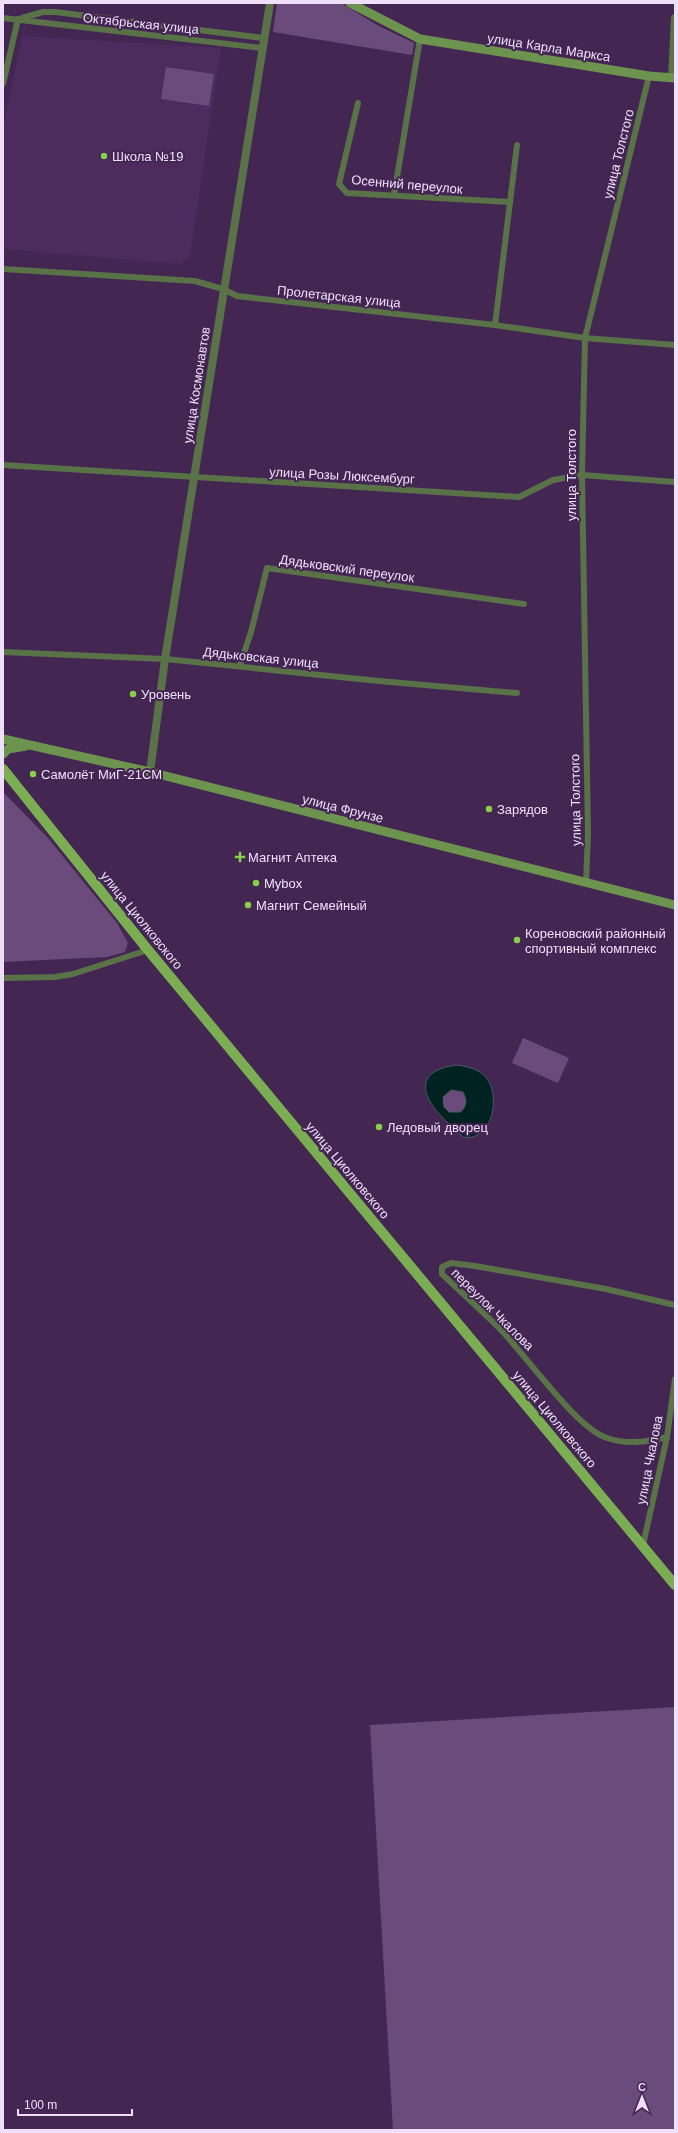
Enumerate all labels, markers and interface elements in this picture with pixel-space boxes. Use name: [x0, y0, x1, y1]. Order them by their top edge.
street label: Октябрьская улица: [82, 10, 200, 37]
street label: улица Карла Маркса: [486, 30, 612, 65]
street label: улица Толстого: [600, 108, 637, 201]
place label: Школа №19: [112, 149, 184, 164]
marker: Школа №19: [99, 151, 109, 161]
street label: Осенний переулок: [351, 172, 464, 197]
street label: Пролетарская улица: [276, 283, 402, 311]
street label: улица Космонавтов: [180, 326, 213, 444]
street label: улица Толстого: [564, 429, 579, 521]
street label: улица Розы Люксембург: [269, 464, 415, 487]
street label: Дядьковский переулок: [279, 552, 416, 585]
street label: Дядьковская улица: [202, 644, 320, 671]
place label: Уровень: [141, 687, 191, 702]
marker: Уровень: [128, 689, 138, 699]
street label: улица Толстого: [567, 754, 584, 846]
place label: Самолёт МиГ-21СМ: [41, 767, 162, 782]
marker: Самолёт МиГ-21СМ: [28, 769, 38, 779]
street label: улица Фрунзе: [301, 791, 385, 826]
place label: Зарядов: [497, 802, 548, 817]
marker: Зарядов: [484, 804, 494, 814]
place label: Магнит Аптека: [248, 850, 338, 865]
marker: Магнит Аптека: [235, 852, 245, 862]
street label: улица Циолковского: [97, 868, 186, 972]
place label: Mybox: [264, 876, 303, 891]
marker: Mybox: [251, 878, 261, 888]
place label: Магнит Семейный: [256, 898, 367, 913]
marker: Магнит Семейный: [243, 900, 253, 910]
place label: Кореновский районный спортивный комплекс: [525, 926, 666, 956]
marker: Кореновский районный спортивный комплекс: [512, 935, 522, 945]
street label: улица Циолковского: [303, 1119, 393, 1222]
place label: Ледовый дворец: [387, 1120, 488, 1135]
marker: Ледовый дворец: [374, 1122, 384, 1132]
street label: переулок Чкалова: [448, 1265, 537, 1354]
street label: улица Циолковского: [510, 1368, 600, 1471]
street label: улица Чкалова: [634, 1414, 666, 1506]
north arrow: [622, 2077, 662, 2117]
text: С: [638, 2081, 646, 2093]
scale bar: [18, 2091, 132, 2117]
text: 100 m: [24, 2098, 57, 2112]

